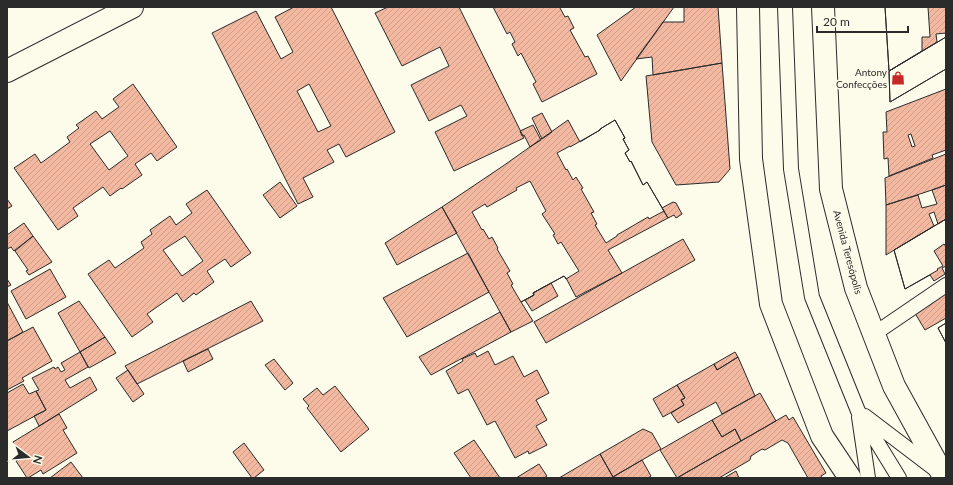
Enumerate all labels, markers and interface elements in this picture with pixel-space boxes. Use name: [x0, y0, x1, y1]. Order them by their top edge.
scale bar: [817, 8, 908, 34]
text: 20 m: [823, 14, 850, 29]
place label: Antony Confecções: [836, 66, 888, 90]
shop icon: Antony Confecções: [890, 70, 906, 86]
street label: Avenida Teresópolis: [831, 209, 865, 295]
north arrow: [8, 437, 48, 477]
text: N: [31, 454, 46, 466]

